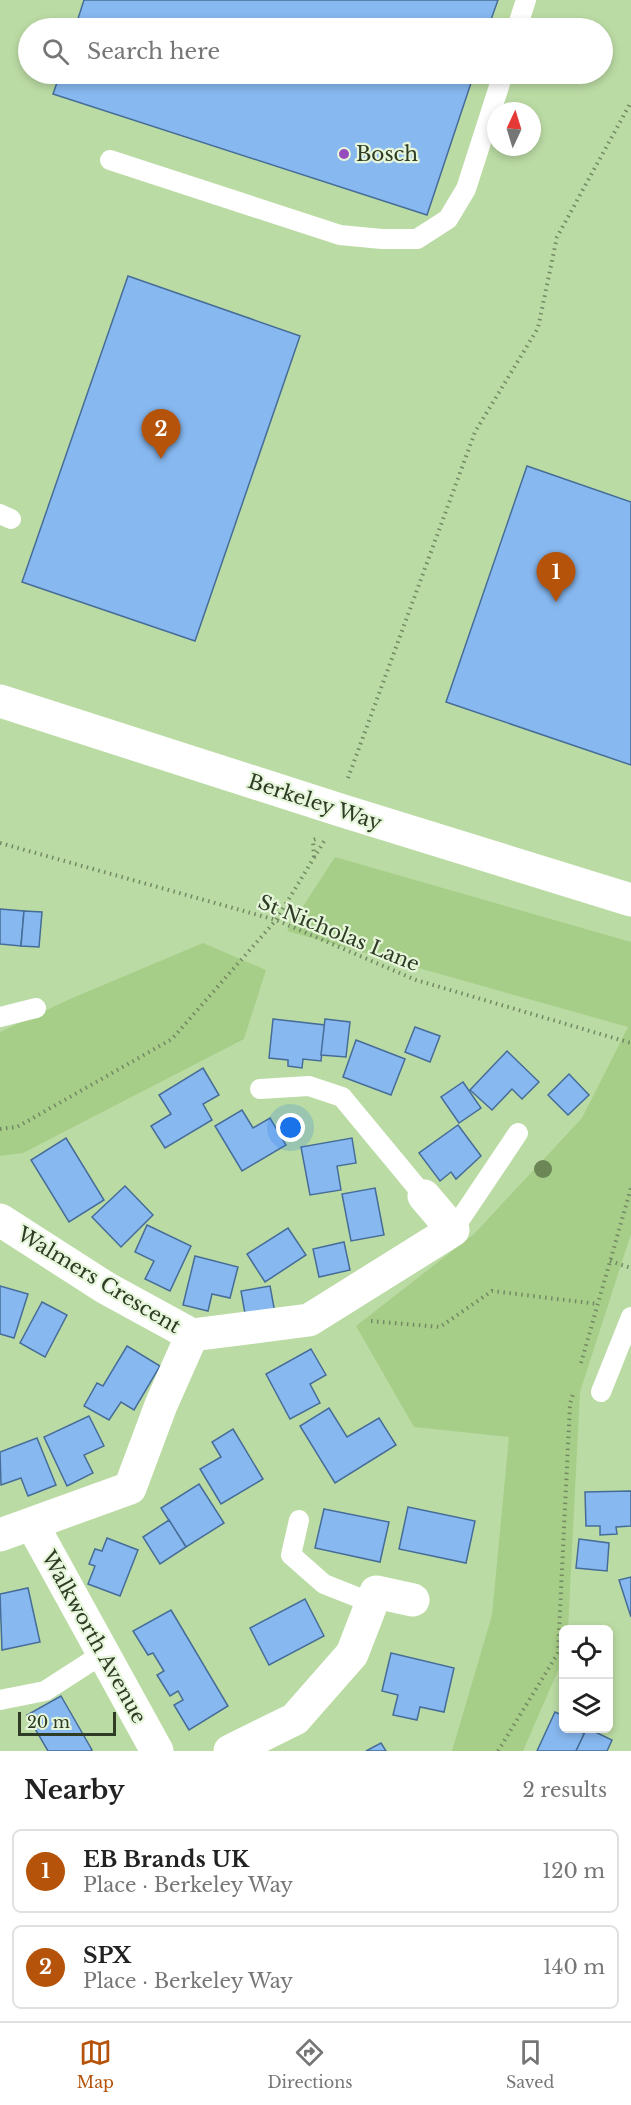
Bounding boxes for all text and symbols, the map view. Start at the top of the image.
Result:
search box [18,18,613,84]
icon: search [39,35,72,68]
text: Search here [87,38,220,65]
north arrow [487,102,541,156]
place label: Bosch [356,142,418,166]
marker: Bosch [337,147,351,161]
pin: 2 [142,410,180,459]
pin: 1 [536,552,576,602]
street label: Berkeley Way [245,769,385,835]
street label: St Nicholas Lane [255,890,423,976]
your location [276,1113,305,1142]
street label: Walmers Crescent [12,1221,185,1338]
street label: Walkworth Avenue [36,1546,151,1727]
map controls [559,1625,613,1733]
button: locate [559,1625,613,1679]
button: layers [559,1679,613,1733]
scale bar [18,1709,116,1736]
text: 20 m [27,1712,70,1732]
text: Nearby [24,1774,125,1806]
text: 2 results [523,1778,607,1802]
text: EB Brands UK [83,1846,249,1873]
text: 1 [41,1859,50,1883]
text: 120 m [542,1859,605,1883]
text: Place · Berkeley Way [83,1873,293,1897]
text: SPX [83,1942,131,1969]
text: 2 [39,1955,52,1979]
text: 140 m [543,1955,605,1979]
text: Place · Berkeley Way [83,1969,293,1993]
tab: Map [77,2036,114,2092]
tab: Directions [267,2036,352,2092]
tab: Saved [506,2036,554,2092]

